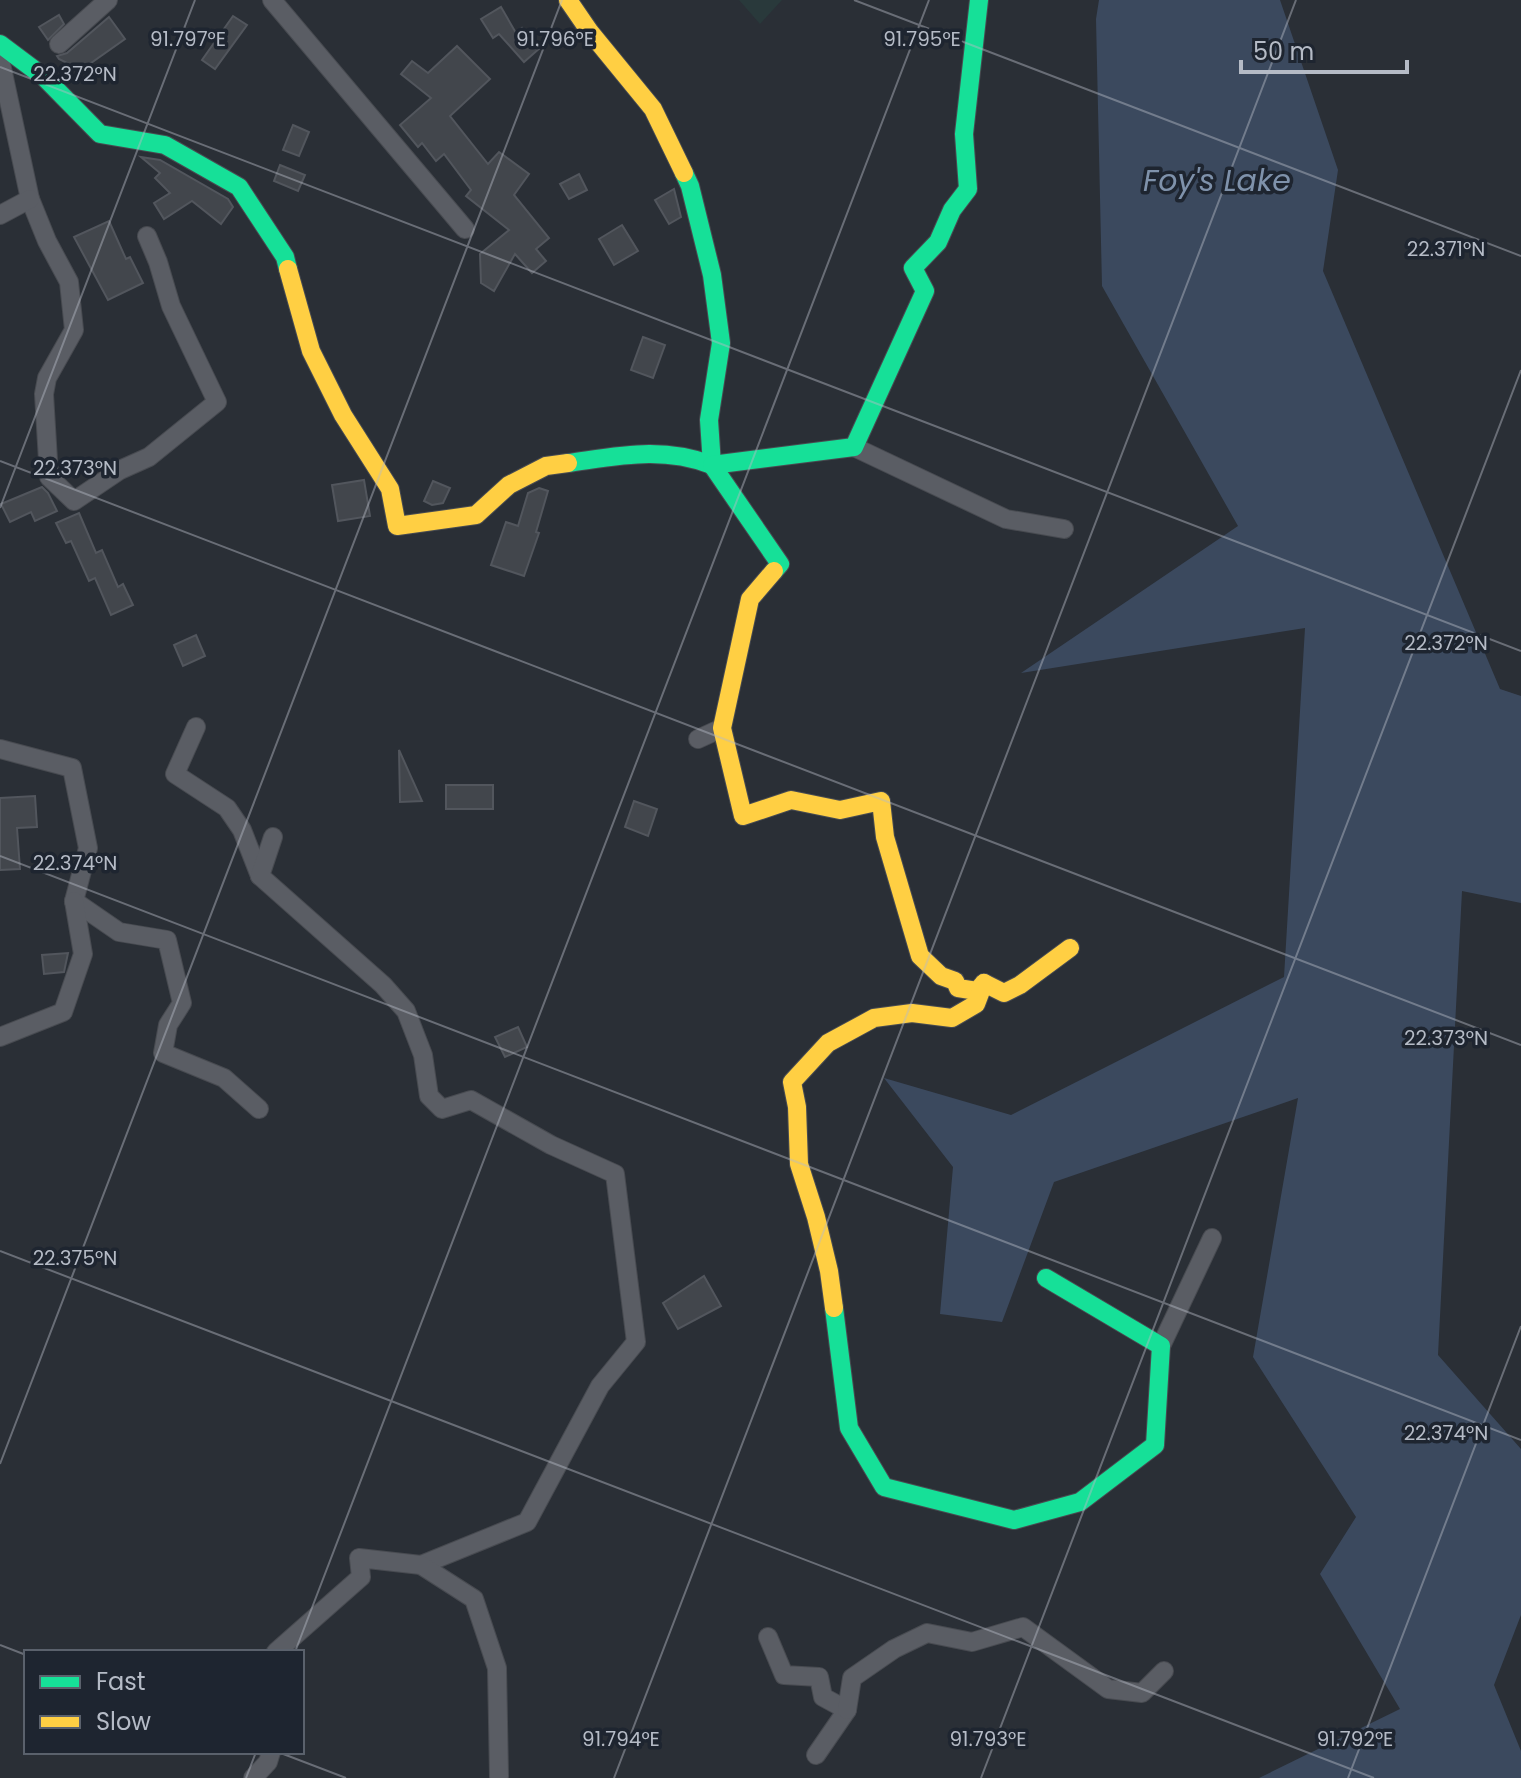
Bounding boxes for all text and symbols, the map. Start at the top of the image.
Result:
scale bar [1241,24,1407,74]
text: 91.797°E [150,25,226,53]
text: 91.796°E [516,25,594,53]
text: 91.795°E [883,25,961,53]
text: 50 m [1253,35,1314,68]
text: 22.372°N [33,60,117,88]
water label: Foy's Lake [1143,159,1291,202]
text: 22.371°N [1407,235,1485,263]
text: 22.373°N [33,454,117,482]
text: 22.372°N [1404,629,1488,657]
text: 22.374°N [33,849,117,877]
text: 22.373°N [1404,1024,1488,1052]
text: 22.375°N [33,1244,117,1272]
text: 22.374°N [1404,1419,1488,1447]
legend [24,1650,304,1754]
text: Fast [96,1665,146,1698]
text: Slow [96,1705,151,1738]
text: 91.794°E [582,1725,660,1753]
text: 91.793°E [950,1725,1026,1753]
text: 91.792°E [1317,1725,1393,1753]

